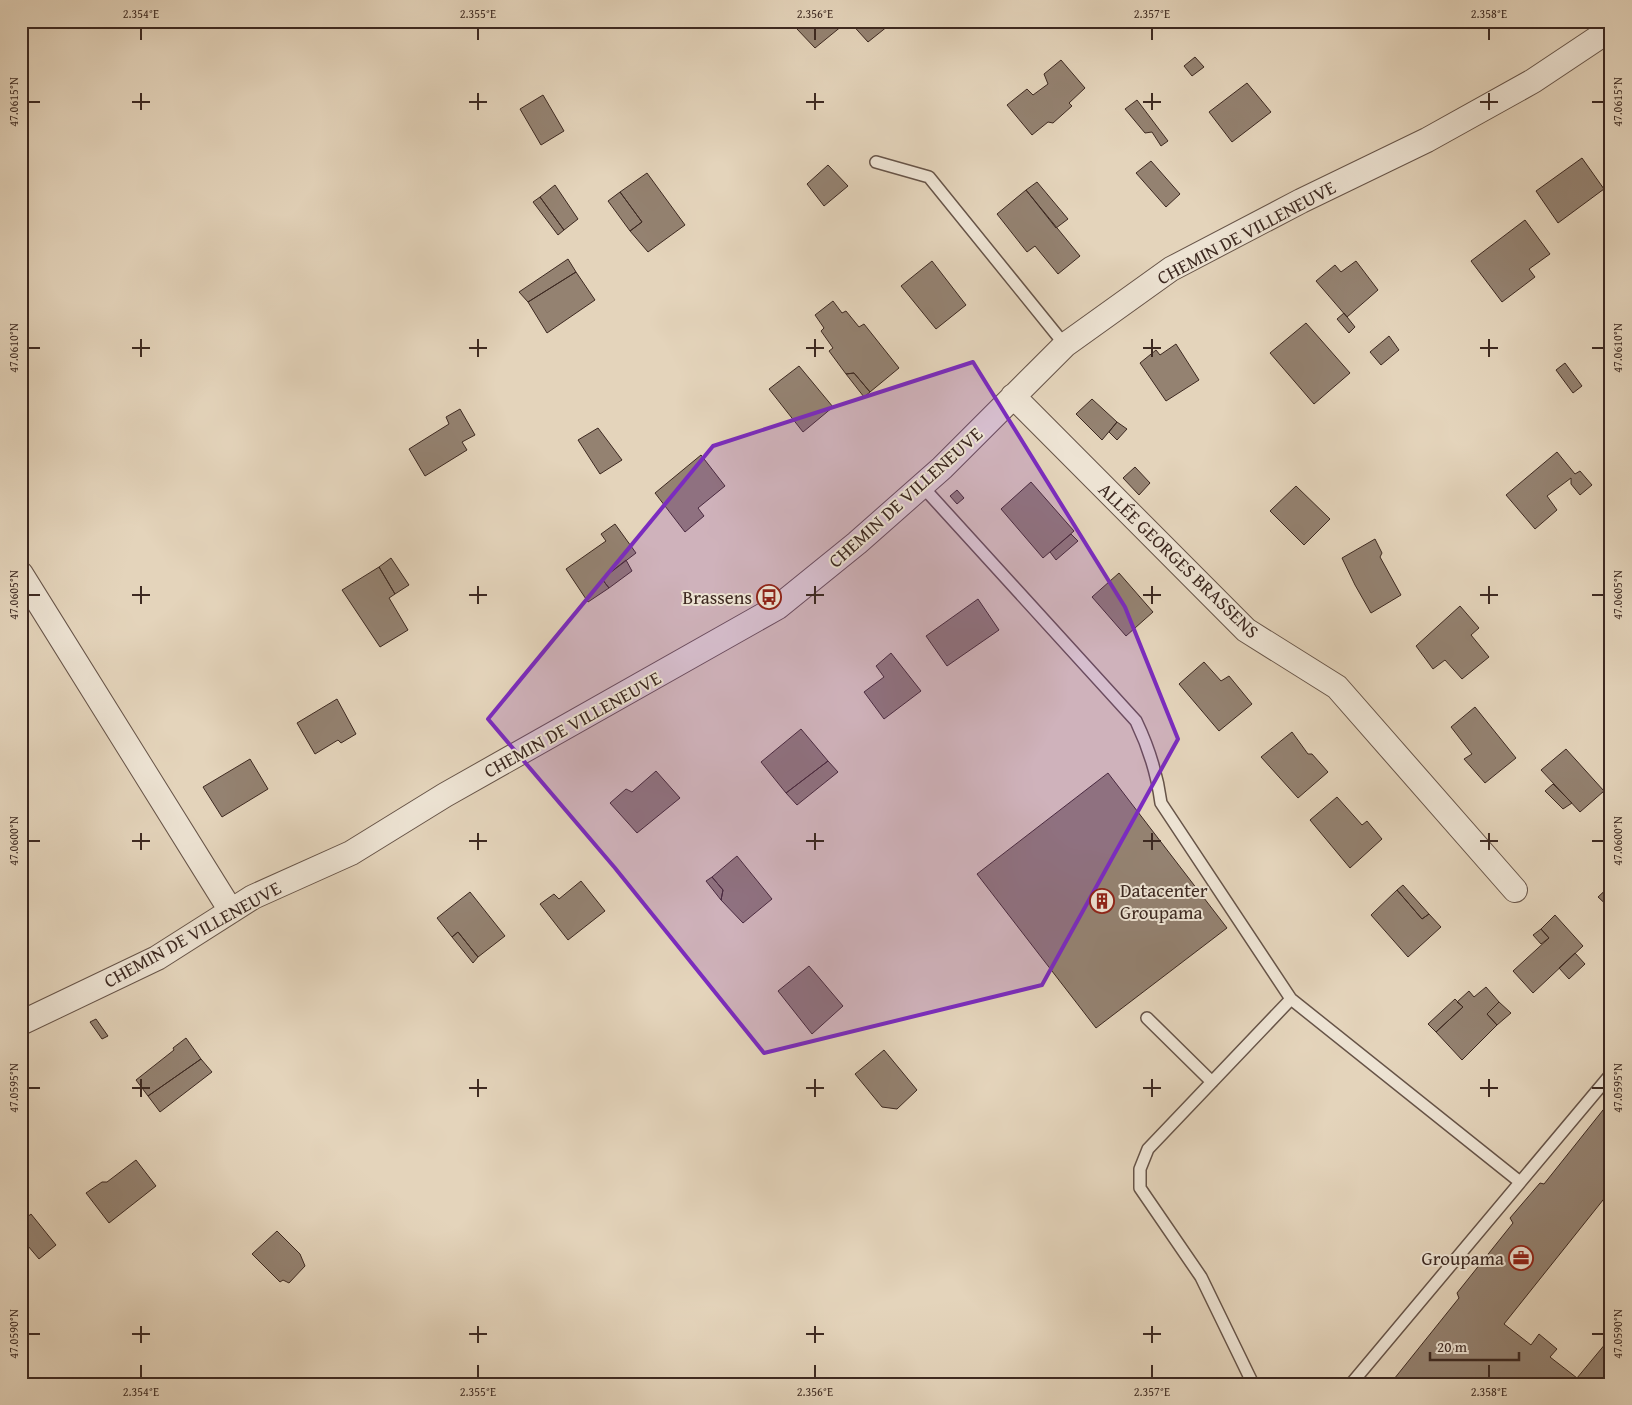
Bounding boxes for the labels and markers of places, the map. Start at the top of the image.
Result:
place label: Brassens [682,583,752,611]
bus stop icon: Brassens [756,584,782,610]
place label: Datacenter Groupama [1120,876,1208,926]
building icon: Datacenter Groupama [1089,888,1115,914]
place label: Groupama [1422,1244,1504,1272]
office icon: Groupama [1508,1245,1534,1271]

